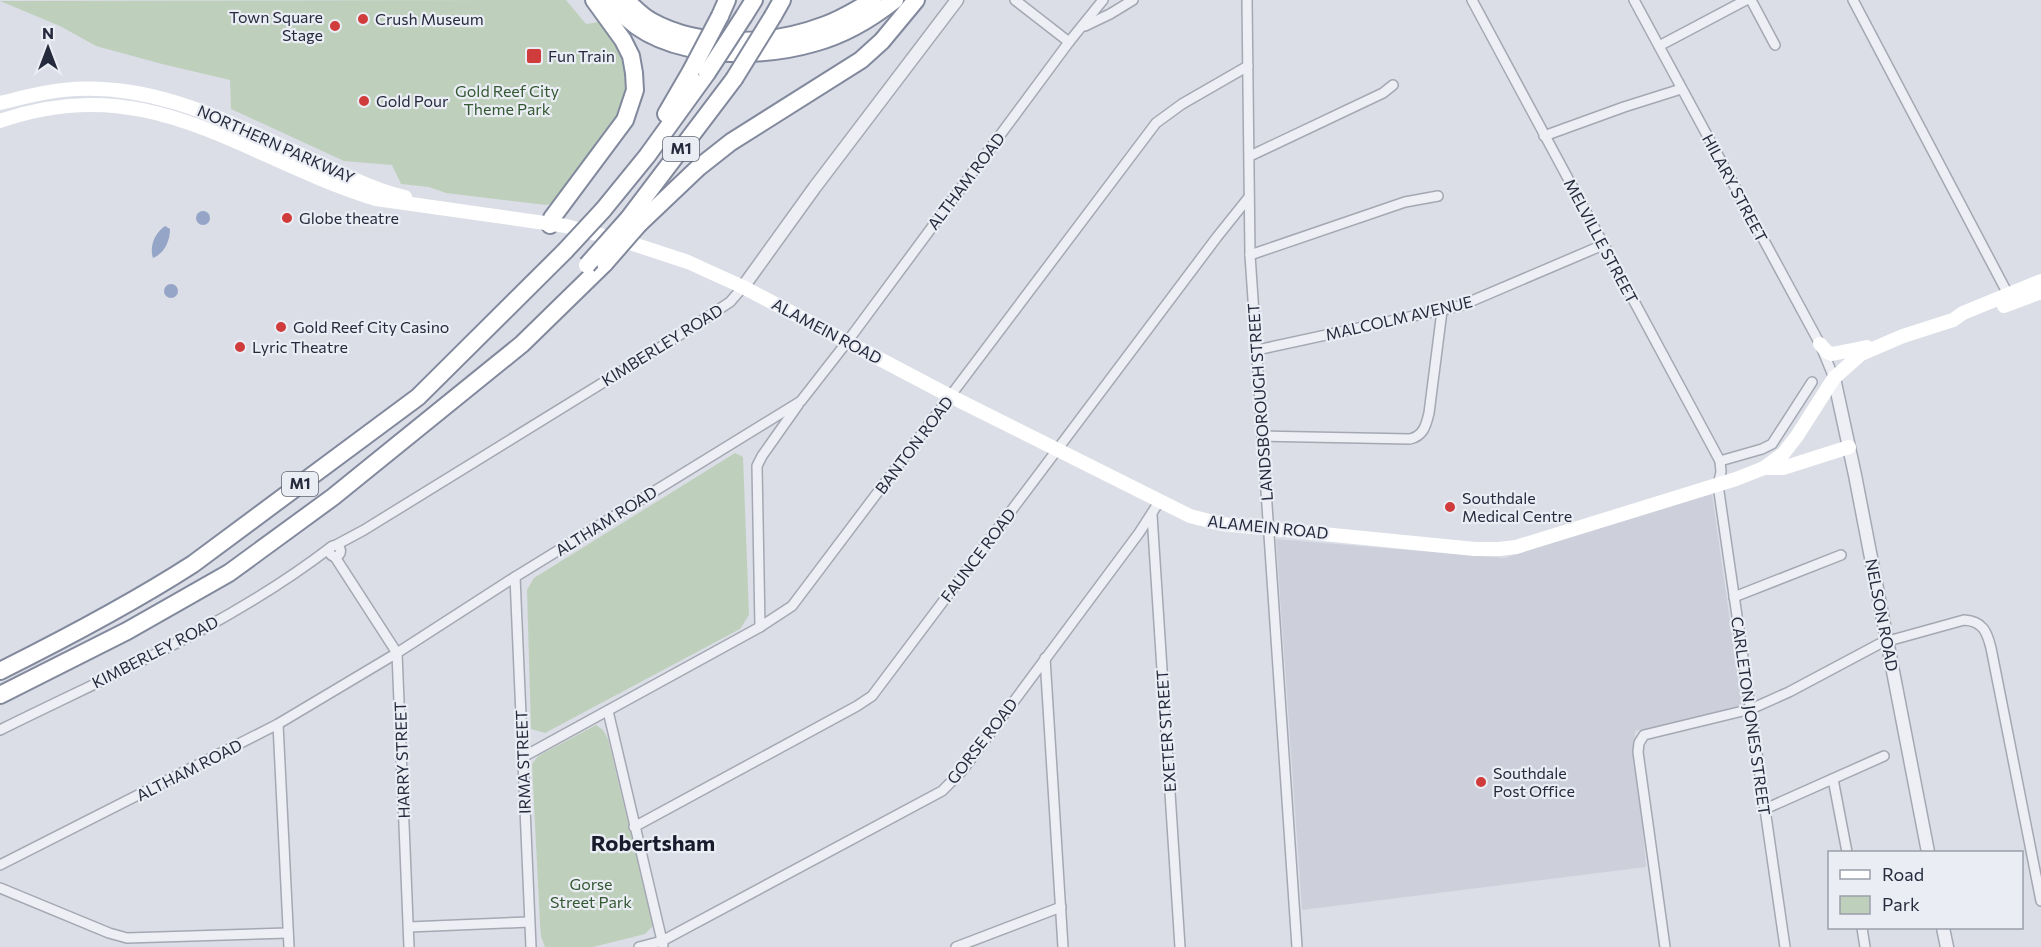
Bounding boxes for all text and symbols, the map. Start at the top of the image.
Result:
place label: Town Square Stage [229,7,323,44]
place label: Crush Museum [375,9,484,28]
marker: Crush Museum [356,12,370,26]
north arrow [18,18,78,78]
marker: Town Square Stage [328,19,342,33]
text: N [42,23,54,42]
place label: Fun Train [548,46,615,65]
marker: Fun Train [525,47,543,65]
park label: Gold Reef City Theme Park [455,81,559,118]
place label: Gold Pour [376,91,449,110]
marker: Gold Pour [357,94,371,108]
street label: NORTHERN PARKWAY [195,100,358,187]
street label: ALTHAM ROAD [923,129,1008,233]
street label: HILARY STREET [1699,130,1772,245]
road number: M1 [663,137,699,161]
street label: MELVILLE STREET [1561,175,1642,306]
place label: Globe theatre [299,208,399,227]
marker: Globe theatre [280,211,294,225]
street label: MALCOLM AVENUE [1323,291,1474,344]
street label: ALAMEIN ROAD [769,294,885,367]
street label: KIMBERLEY ROAD [598,300,726,389]
street label: LANDSBOROUGH STREET [1243,302,1276,502]
place label: Gold Reef City Casino [293,317,449,336]
marker: Gold Reef City Casino [274,320,288,334]
place label: Lyric Theatre [252,337,348,356]
marker: Lyric Theatre [233,340,247,354]
street label: BANTON ROAD [871,392,956,497]
road number: M1 [282,472,318,496]
street label: ALTHAM ROAD [551,482,660,559]
place label: Southdale Medical Centre [1462,488,1572,525]
marker: Southdale Medical Centre [1443,500,1457,514]
street label: FAUNCE ROAD [936,504,1019,605]
street label: ALAMEIN ROAD [1207,511,1329,542]
street label: NELSON ROAD [1862,557,1903,673]
street label: KIMBERLEY ROAD [88,612,221,692]
street label: CARLETON JONES STREET [1728,615,1775,817]
street label: EXETER STREET [1152,669,1179,793]
street label: GORSE ROAD [942,694,1021,787]
street label: HARRY STREET [390,701,413,819]
street label: IRMA STREET [511,710,534,814]
street label: ALTHAM ROAD [133,735,245,804]
place label: Southdale Post Office [1493,763,1575,800]
marker: Southdale Post Office [1474,775,1488,789]
district label: Robertsham [591,829,715,856]
legend [1828,851,2023,929]
text: Road [1882,863,1924,885]
park label: Gorse Street Park [550,874,632,911]
text: Park [1882,893,1920,915]

